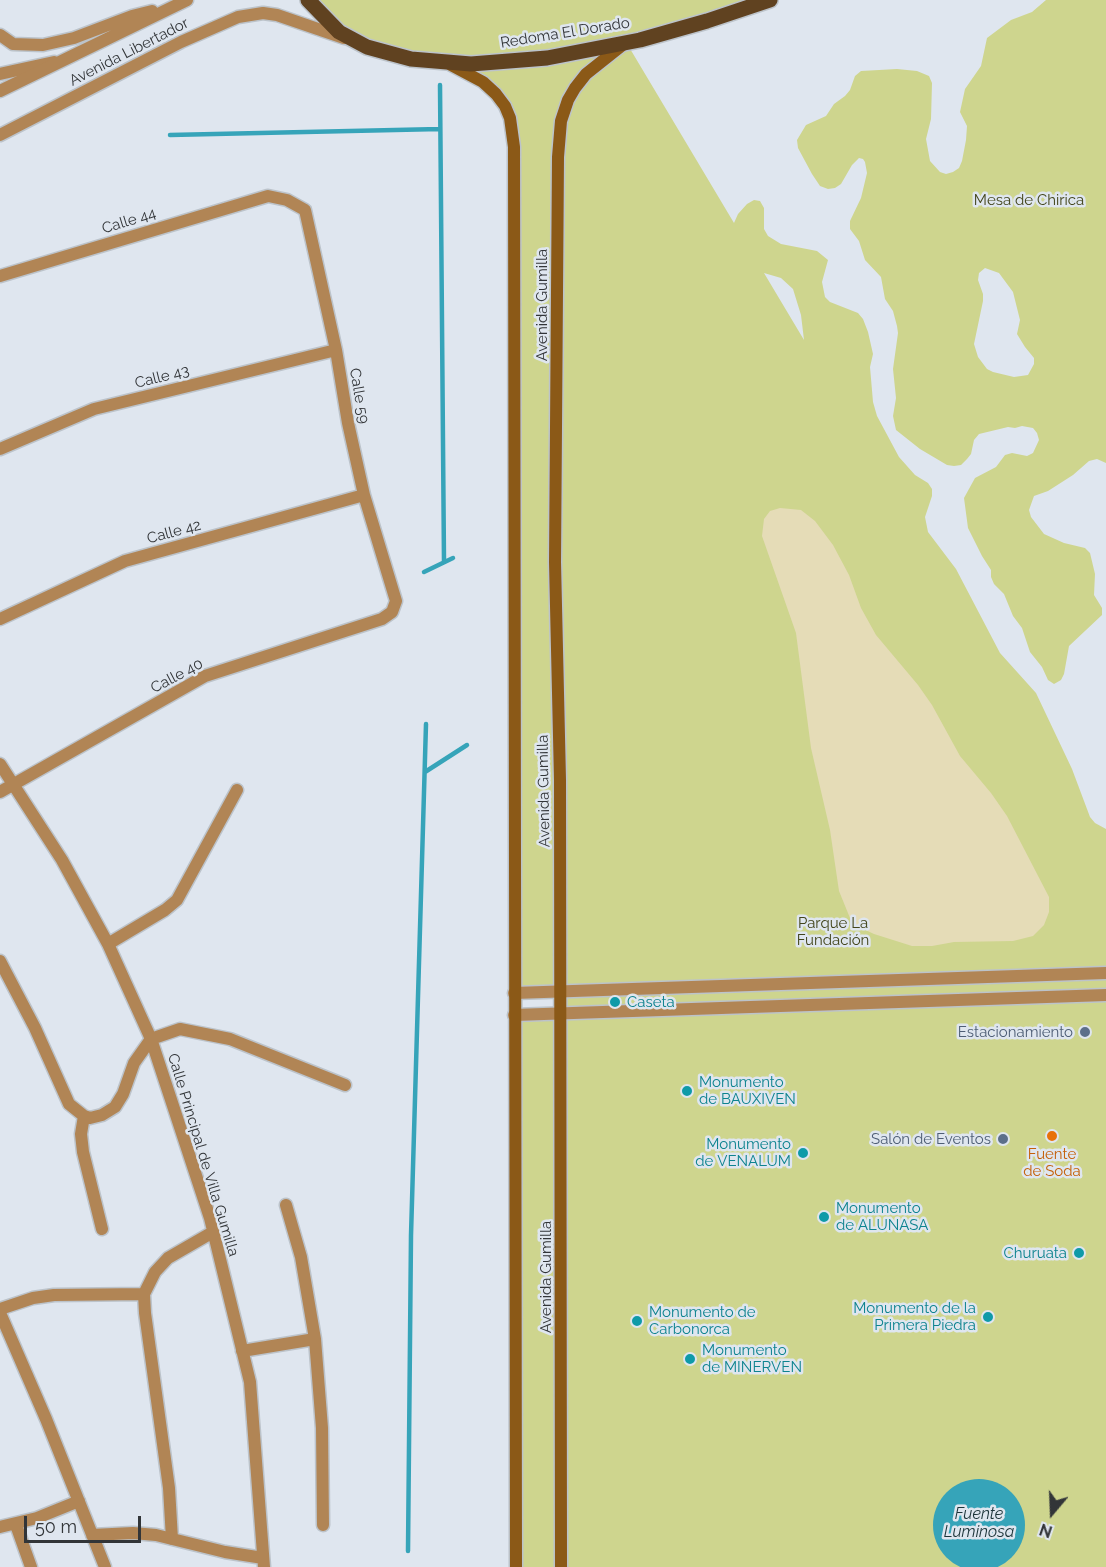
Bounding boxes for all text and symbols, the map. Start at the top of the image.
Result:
street label: Avenida Libertador [66,14,192,90]
street label: Redoma El Dorado [499,14,631,52]
park label: Mesa de Chirica [974,191,1084,209]
street label: Calle 44 [100,204,158,238]
street label: Avenida Gumilla [533,249,551,361]
street label: Calle 43 [133,362,191,392]
street label: Calle 59 [345,367,373,425]
street label: Calle 42 [145,516,203,548]
street label: Calle 40 [148,655,206,697]
street label: Avenida Gumilla [534,735,554,847]
park label: Parque La Fundación [797,914,869,949]
place label: Caseta [627,993,675,1011]
marker: Caseta [608,995,622,1009]
place label: Estacionamiento [958,1023,1073,1041]
marker: Estacionamiento [1078,1025,1092,1039]
street label: Calle Principal de Villa Gumilla [164,1051,242,1259]
place label: Monumento de BAUXIVEN [699,1073,796,1108]
marker: Monumento de BAUXIVEN [680,1084,694,1098]
marker: Fuente de Soda [1045,1129,1059,1143]
place label: Salón de Eventos [871,1130,991,1148]
marker: Salón de Eventos [996,1132,1010,1146]
place label: Monumento de VENALUM [695,1135,791,1170]
place label: Fuente de Soda [1023,1145,1081,1180]
marker: Monumento de VENALUM [796,1146,810,1160]
place label: Monumento de ALUNASA [836,1199,928,1234]
marker: Monumento de ALUNASA [817,1210,831,1224]
street label: Avenida Gumilla [537,1221,555,1333]
place label: Churuata [1004,1244,1067,1262]
marker: Churuata [1072,1246,1086,1260]
place label: Monumento de la Primera Piedra [853,1299,976,1334]
place label: Monumento de Carbonorca [649,1303,756,1338]
marker: Monumento de la Primera Piedra [981,1310,995,1324]
marker: Monumento de Carbonorca [630,1314,644,1328]
place label: Monumento de MINERVEN [702,1341,802,1376]
marker: Monumento de MINERVEN [683,1352,697,1366]
north arrow [1022,1483,1082,1543]
scale bar [27,1504,144,1542]
water label: Fuente Luminosa [944,1504,1014,1542]
text: 50 m [35,1516,77,1537]
text: N [1037,1520,1055,1541]

